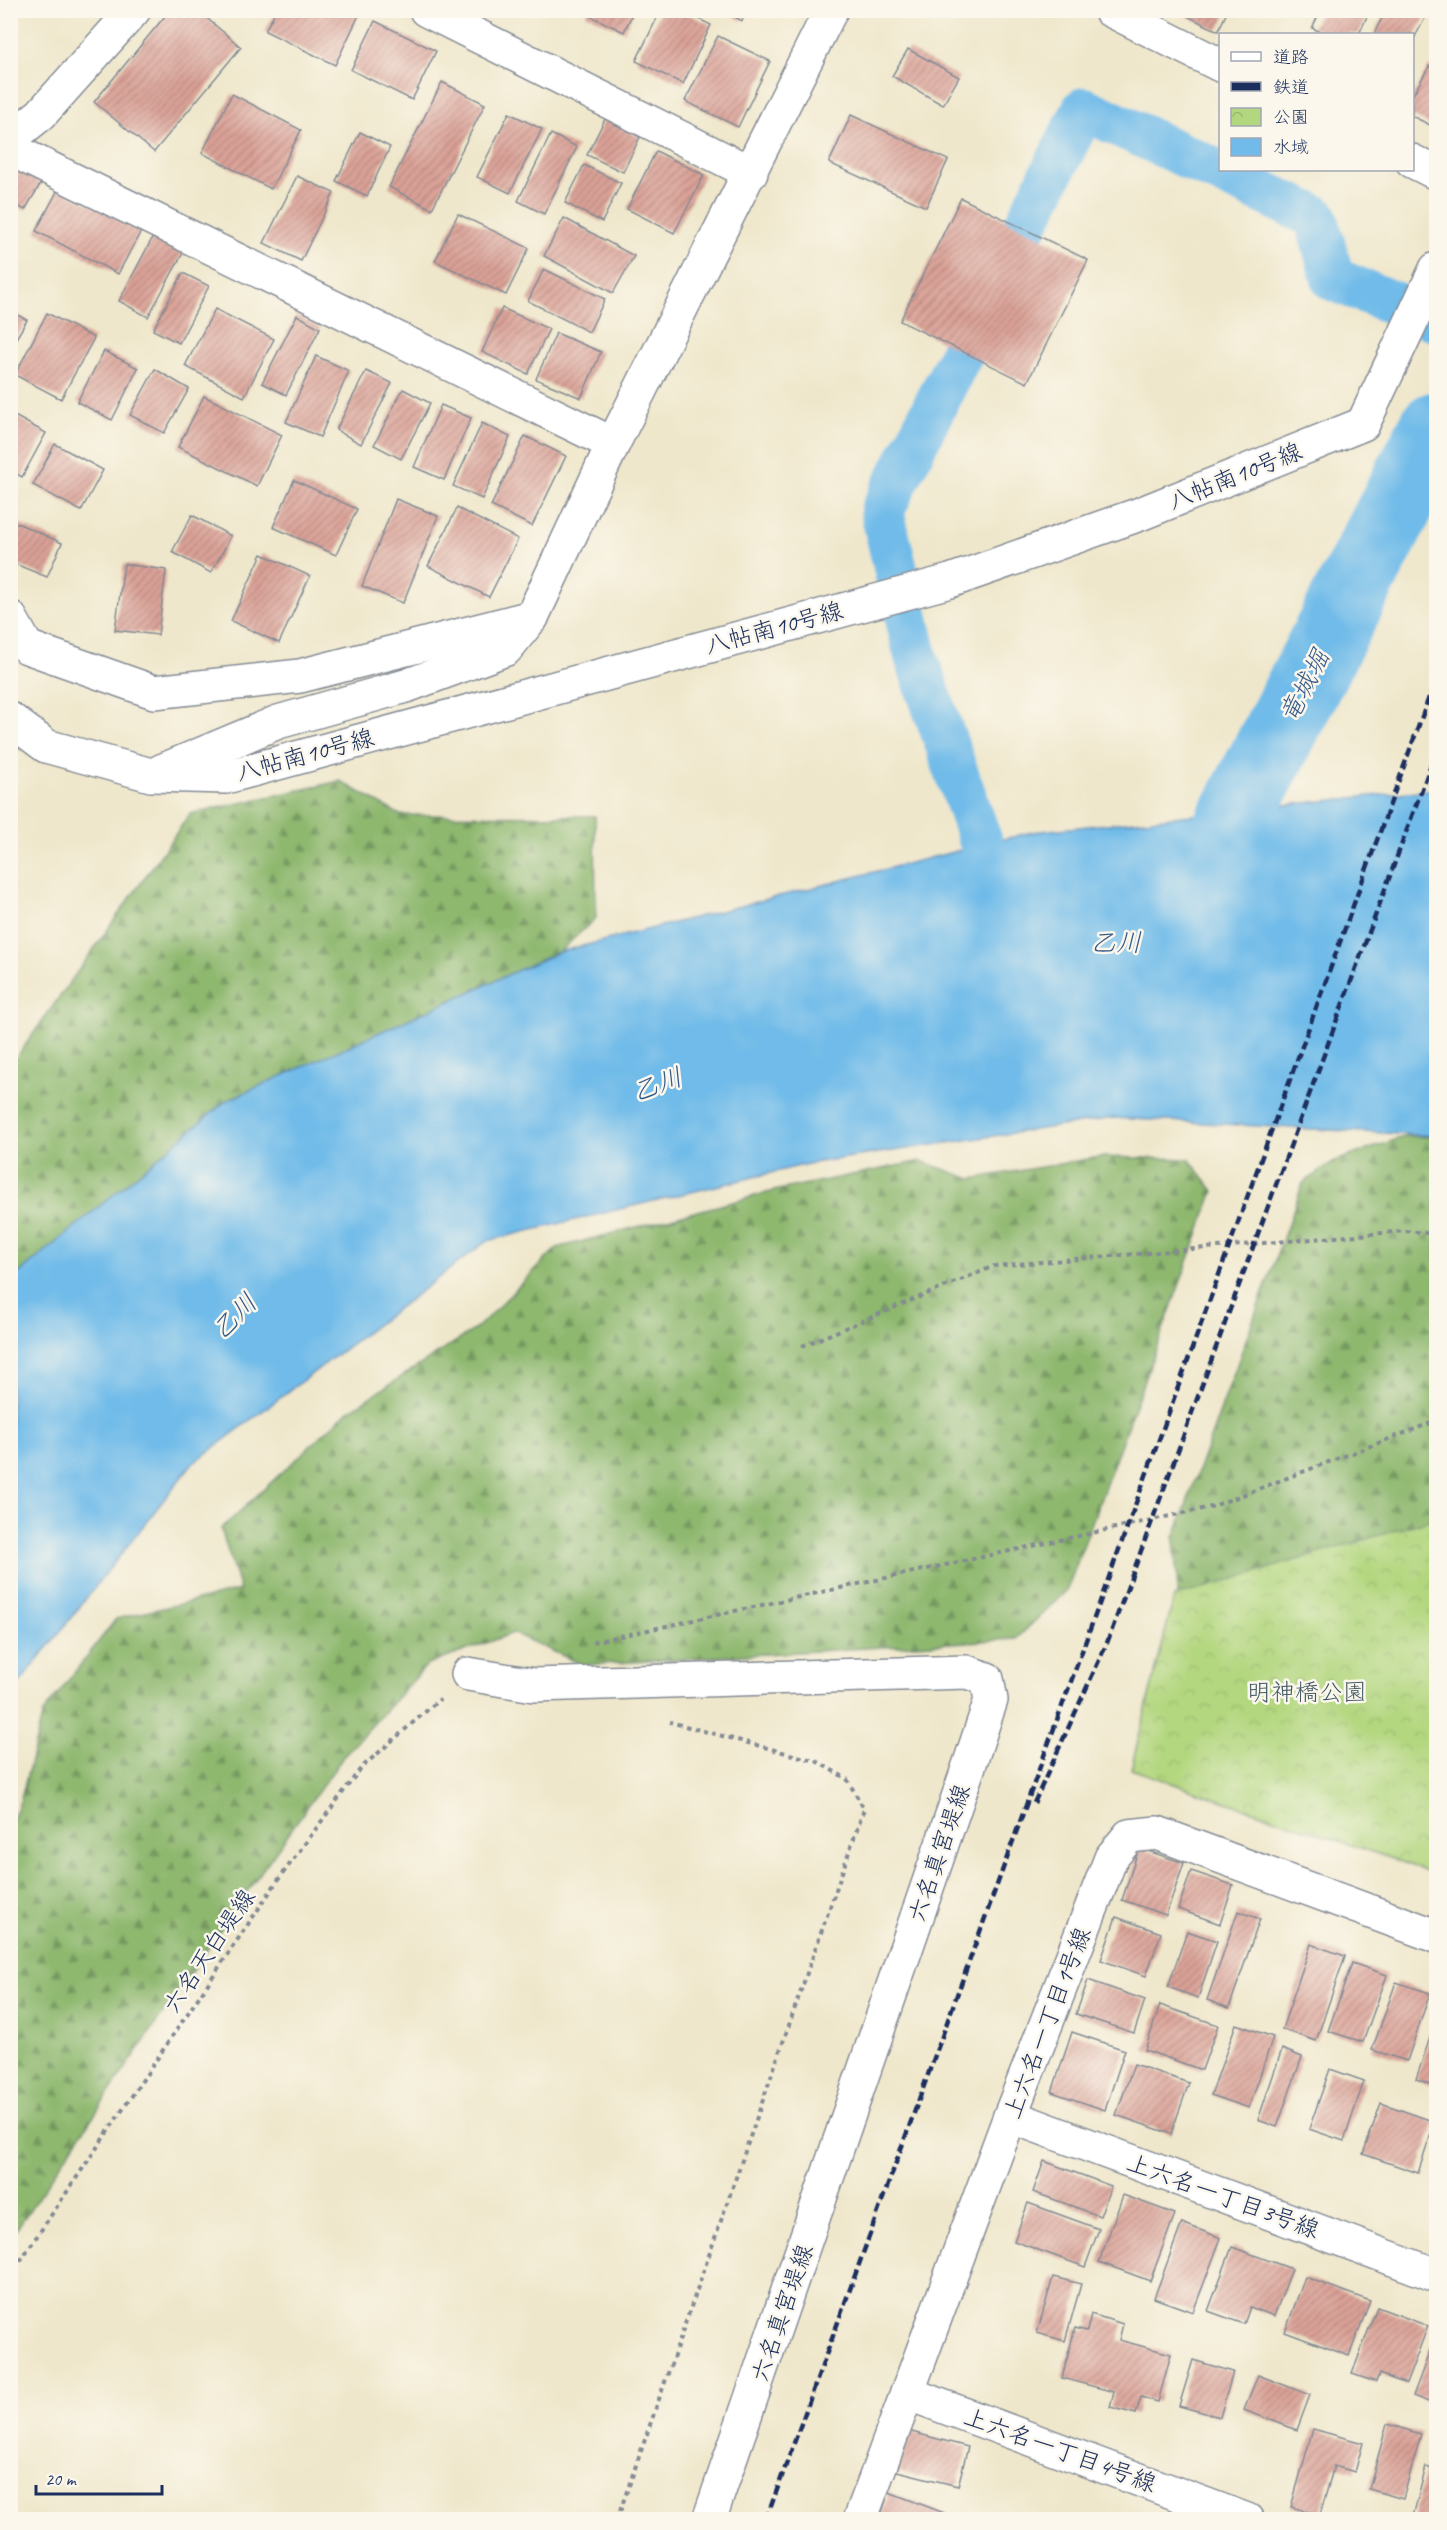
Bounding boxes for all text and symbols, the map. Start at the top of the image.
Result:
legend [1219,33,1414,171]
text: 道路 [1273,46,1309,68]
text: 鉄道 [1273,76,1309,98]
text: 公園 [1273,106,1309,128]
text: 水域 [1273,136,1309,158]
street label: 八帖南10号線 [1164,436,1306,516]
street label: 八帖南10号線 [702,595,846,661]
water label: 竜城堀 [1272,642,1338,728]
street label: 八帖南10号線 [233,722,377,788]
water label: 乙川 [1090,926,1142,959]
water label: 乙川 [627,1060,687,1109]
water label: 乙川 [204,1286,264,1346]
park label: 明神橋公園 [1247,1677,1367,1707]
street label: 六名真宮堤線 [901,1780,977,1926]
street label: 六名天白堤線 [156,1883,262,2019]
street label: 上六名一丁目1号線 [997,1923,1097,2123]
street label: 上六名一丁目3号線 [1123,2147,1323,2245]
street label: 六名真宮堤線 [744,2240,820,2386]
street label: 上六名一丁目4号線 [960,2401,1160,2499]
scale bar [36,2458,162,2496]
text: 20 m [45,2468,78,2490]

